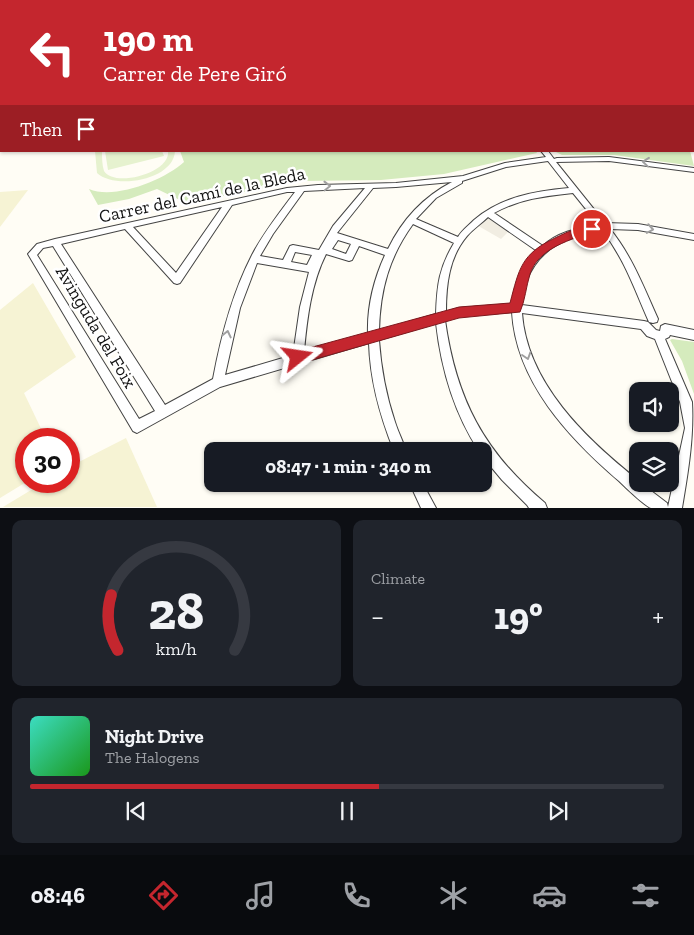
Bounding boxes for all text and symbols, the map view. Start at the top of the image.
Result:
text: 190 m [103,18,193,60]
icon: left [20,20,85,85]
text: Carrer de Pere Giró [103,60,287,87]
icon: arrive [72,115,100,143]
text: Then [20,118,62,141]
one-way arrow [642,157,650,168]
street label: Carrer del Camí de la Bleda [97,162,307,228]
one-way arrow [324,181,332,192]
pin [571,208,613,250]
icon: arrive [578,215,606,243]
one-way arrow [645,223,654,233]
street label: Avinguda del Foix [51,262,141,392]
one-way arrow [221,330,232,339]
position arrow [271,330,323,382]
one-way arrow [522,351,532,359]
map controls [629,382,679,492]
button: sound [629,382,679,432]
speed limit sign: 30 [15,428,80,493]
button: layers [629,442,679,492]
text: 08:47 · 1 min · 340 m [265,455,431,478]
text: Climate [371,569,425,588]
text: 28 [149,580,204,642]
text: 19° [494,593,543,639]
text: − [371,600,384,633]
text: + [652,600,664,633]
text: km/h [156,638,197,660]
text: Night Drive [105,725,204,748]
text: The Halogens [105,748,200,767]
icon: previous [122,797,150,825]
icon: pause [333,797,361,825]
icon: next [544,797,572,825]
icon: directions [146,878,181,913]
icon: music [243,878,278,913]
icon: phone [339,878,374,913]
icon: climate [436,878,471,913]
icon: car [532,878,567,913]
icon: filters [628,878,663,913]
text: 08:46 [31,882,85,909]

